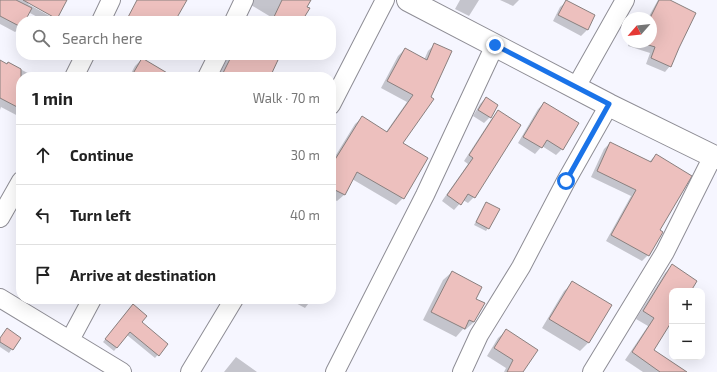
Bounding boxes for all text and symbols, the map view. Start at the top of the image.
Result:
north arrow [621,12,657,48]
search box [16,16,336,60]
icon: search [30,27,52,49]
text: Search here [62,29,143,47]
route end [486,36,504,54]
text: 1 min [32,88,73,108]
text: Walk · 70 m [253,90,320,106]
icon: ahead [32,144,54,166]
text: Continue [70,146,133,164]
text: 30 m [291,147,320,163]
route start [557,172,575,190]
icon: left [32,204,54,226]
text: Turn left [70,206,131,224]
text: 40 m [290,207,320,223]
icon: arrive [32,264,54,286]
text: Arrive at destination [70,266,216,284]
map controls [669,288,705,360]
button: + [669,288,705,324]
button: − [669,324,705,360]

